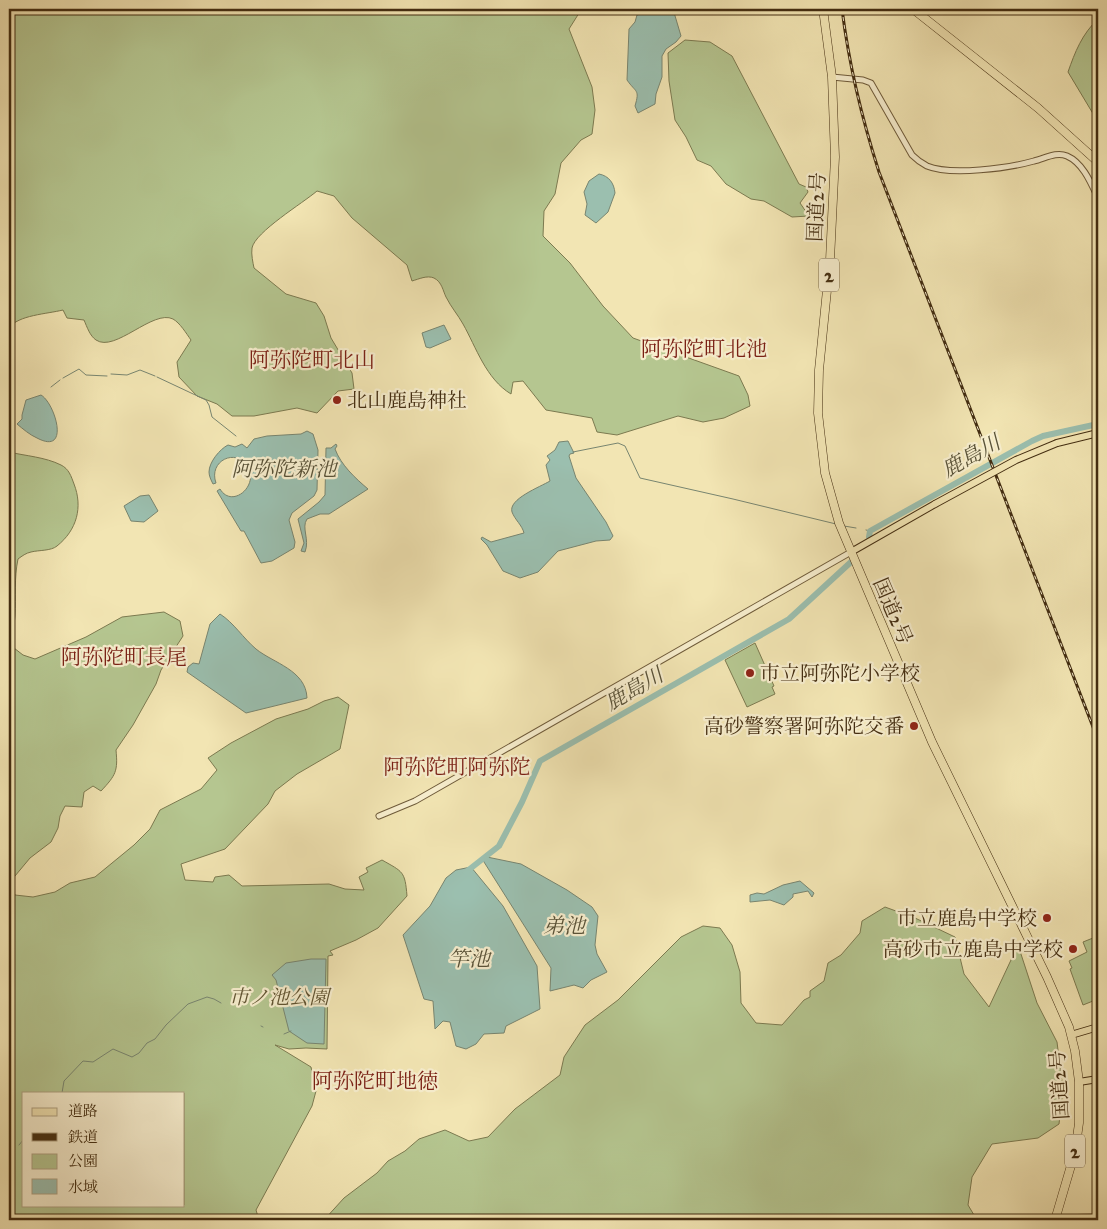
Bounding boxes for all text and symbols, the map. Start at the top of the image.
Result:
street label: 国道2号 [802,171,830,243]
road number: 2 [819,258,839,292]
district label: 阿弥陀町北池 [641,336,767,362]
district label: 阿弥陀町北山 [249,347,375,373]
place label: 北山鹿島神社 [347,388,467,412]
marker: 北山鹿島神社 [331,394,343,406]
water label: 鹿島川 [937,428,1007,483]
water label: 阿弥陀新池 [232,456,338,482]
street label: 国道2号 [868,574,918,648]
district label: 阿弥陀町長尾 [61,644,187,670]
water label: 鹿島川 [600,661,670,716]
place label: 市立阿弥陀小学校 [760,661,920,685]
marker: 市立阿弥陀小学校 [744,667,756,679]
place label: 高砂警察署阿弥陀交番 [704,714,904,738]
marker: 高砂警察署阿弥陀交番 [908,720,920,732]
district label: 阿弥陀町阿弥陀 [384,754,531,780]
place label: 市立鹿島中学校 [897,906,1037,930]
marker: 市立鹿島中学校 [1041,912,1053,924]
water label: 弟池 [543,913,587,939]
place label: 高砂市立鹿島中学校 [883,937,1063,961]
marker: 高砂市立鹿島中学校 [1067,943,1079,955]
water label: 竿池 [448,946,492,972]
park label: 市ノ池公園 [229,985,332,1009]
street label: 国道2号 [1045,1049,1073,1121]
district label: 阿弥陀町地徳 [312,1068,438,1094]
legend [22,1092,185,1206]
text: 道路 [68,1102,98,1120]
text: 鉄道 [68,1128,98,1146]
road number: 2 [1065,1134,1085,1168]
text: 公園 [68,1152,98,1170]
text: 水域 [68,1178,98,1196]

